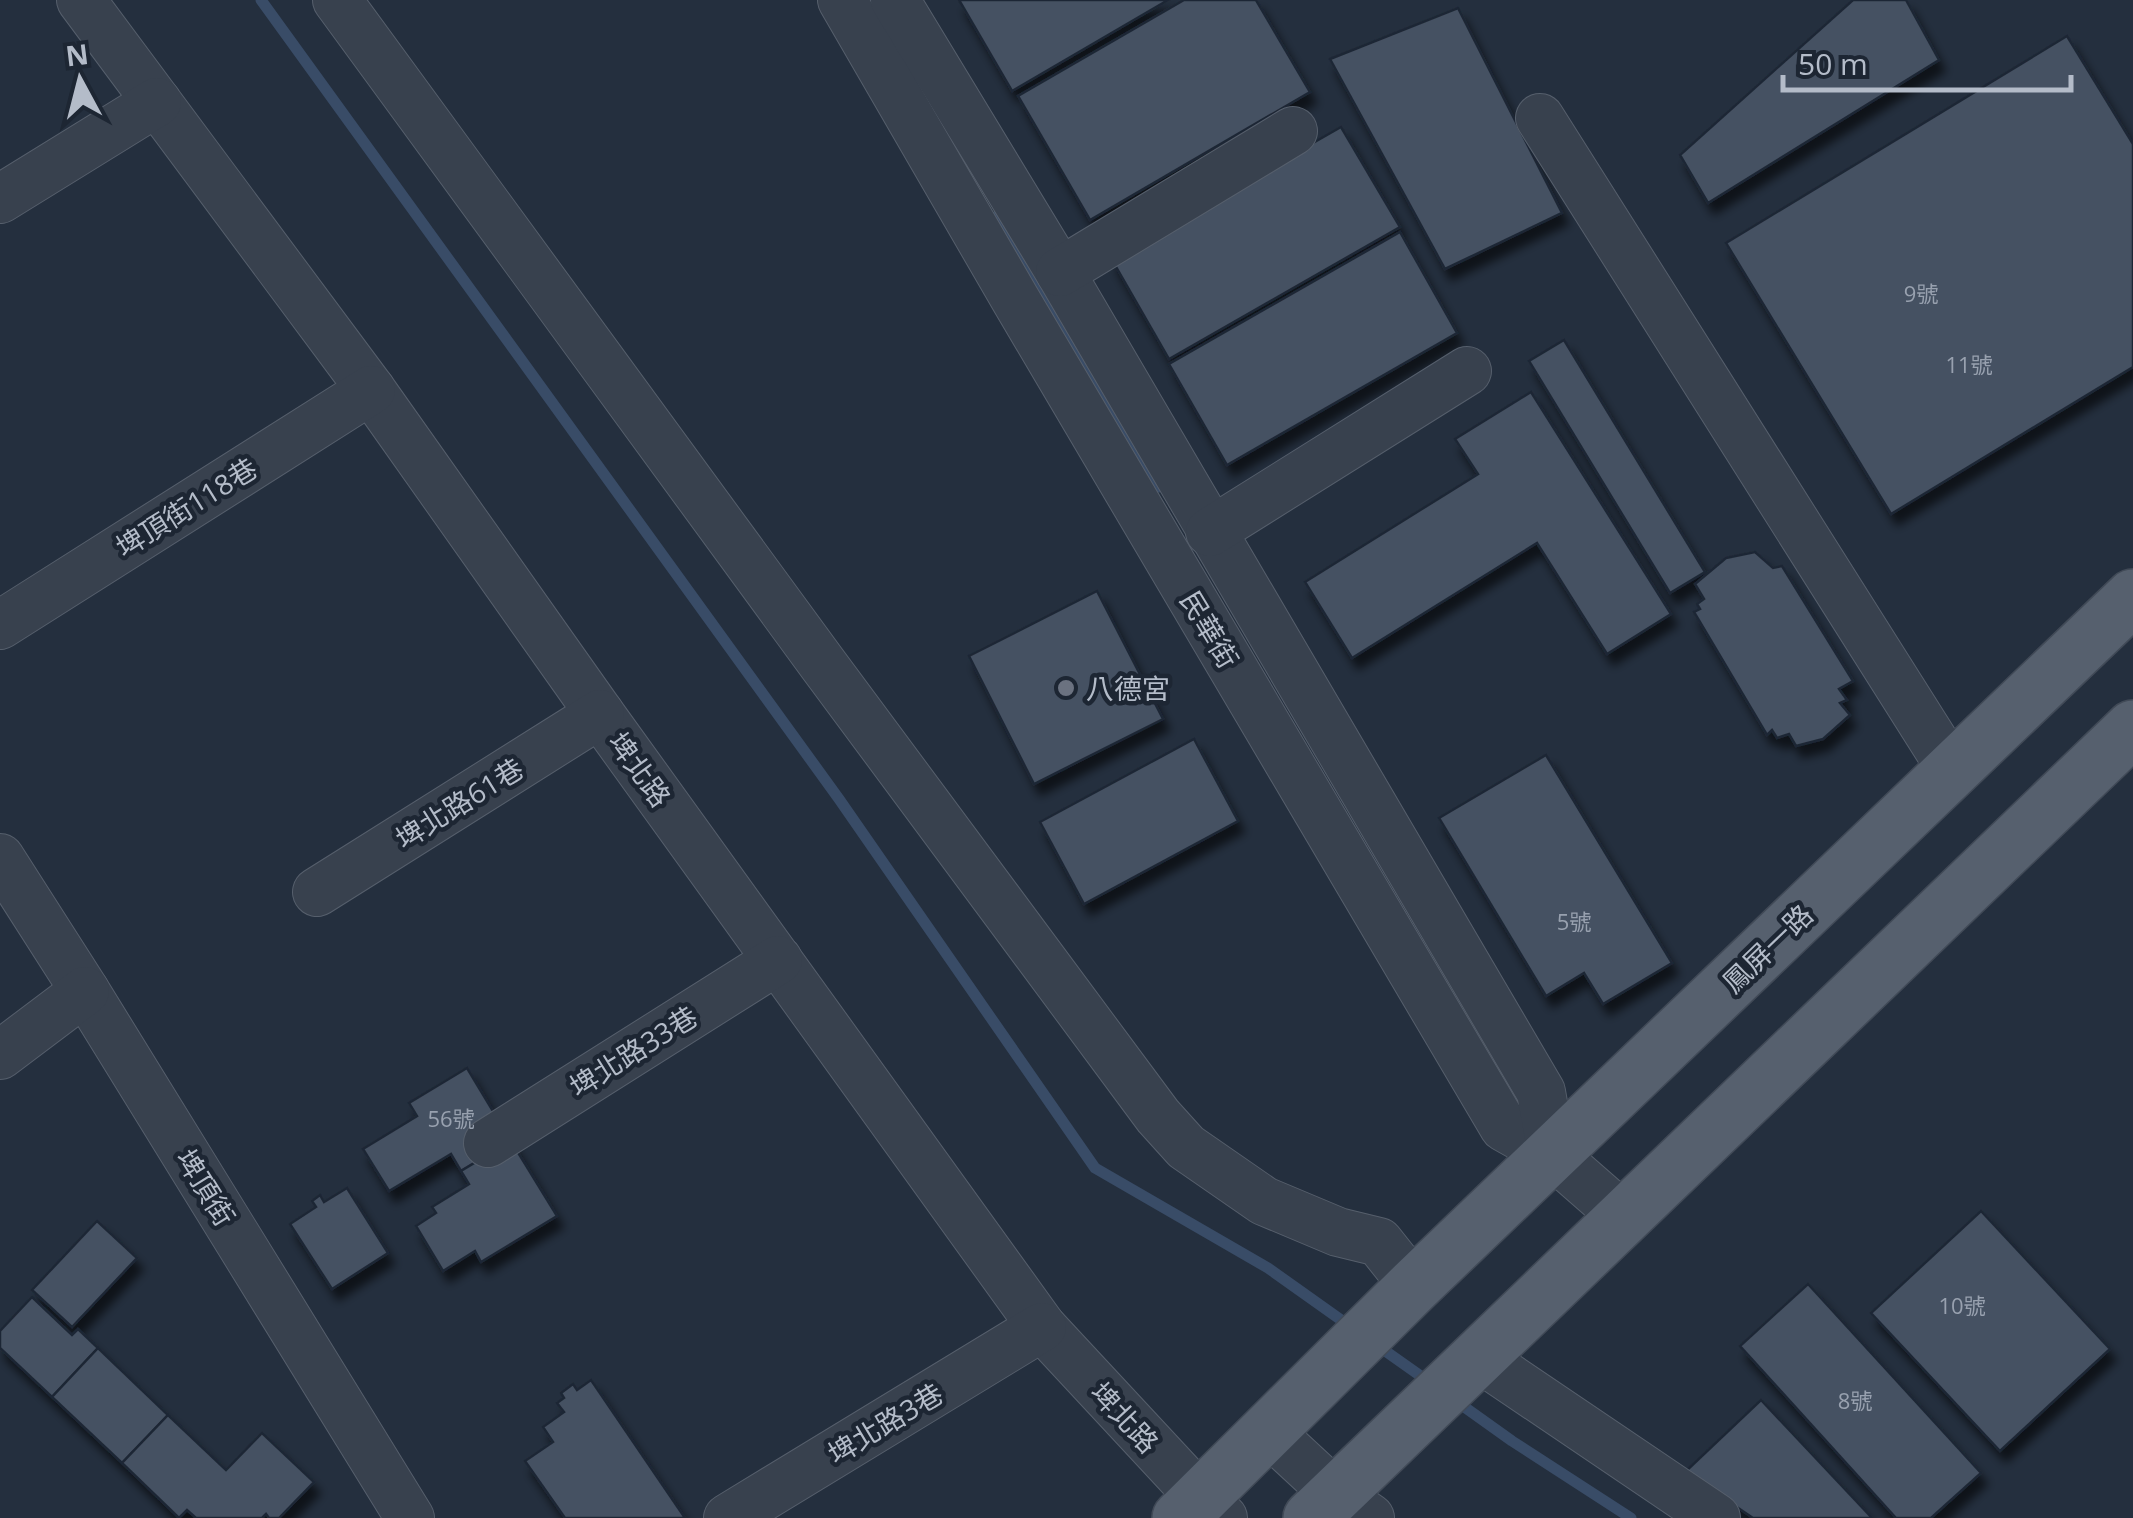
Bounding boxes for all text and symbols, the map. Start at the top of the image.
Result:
north arrow [30,30,130,130]
scale bar [1783,30,2070,92]
text: N [63,34,90,74]
text: 50 m [1798,43,1868,84]
house number: 9號 [1904,278,1938,308]
house number: 11號 [1945,349,1993,379]
street label: 埤頂街118巷 [108,448,264,566]
street label: 民華街 [1172,583,1248,675]
place label: 八德宮 [1086,669,1170,707]
marker: 八德宮 [1055,677,1077,699]
street label: 埤北路 [600,724,680,814]
street label: 埤北路61巷 [388,749,530,857]
street label: 鳳屏一路 [1714,895,1820,1001]
house number: 5號 [1557,906,1591,936]
street label: 埤北路33巷 [562,997,704,1105]
house number: 56號 [427,1103,475,1133]
street label: 埤頂街 [168,1141,244,1233]
house number: 10號 [1938,1290,1986,1320]
street label: 埤北路 [1082,1373,1168,1461]
street label: 埤北路3巷 [820,1374,950,1472]
house number: 8號 [1838,1385,1872,1415]

